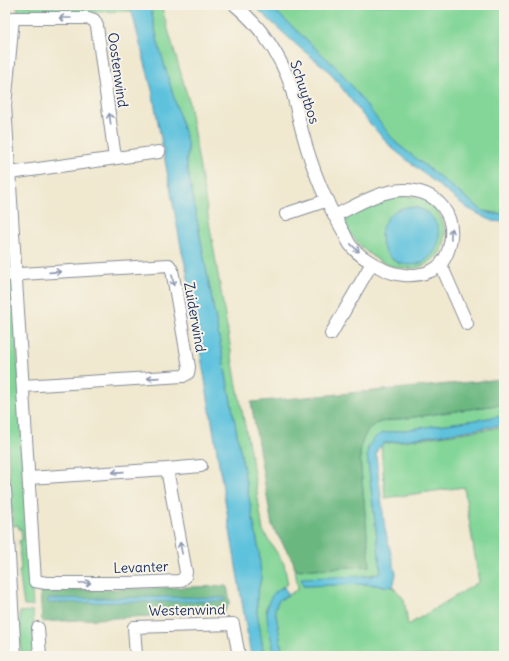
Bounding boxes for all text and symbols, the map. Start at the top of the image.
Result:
one-way arrow [59,14,72,22]
street label: Oostenwind [104,31,132,109]
street label: Schuytbos [286,58,324,126]
one-way arrow [106,113,114,126]
one-way arrow [447,228,455,241]
one-way arrow [349,243,359,253]
one-way arrow [48,268,61,275]
one-way arrow [170,273,178,286]
street label: Zuiderwind [180,281,210,353]
one-way arrow [147,374,160,381]
one-way arrow [112,468,125,475]
one-way arrow [177,542,185,555]
street label: Levanter [113,557,169,577]
one-way arrow [78,579,91,587]
street label: Westenwind [148,600,226,620]

